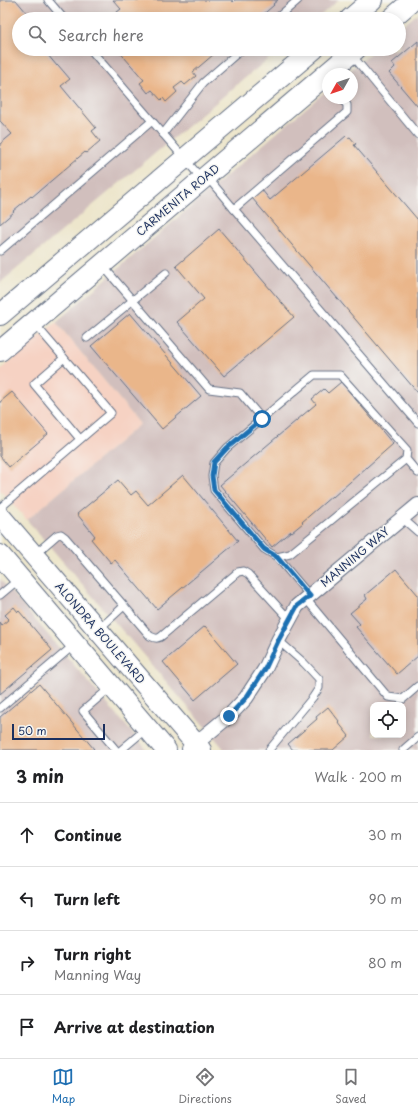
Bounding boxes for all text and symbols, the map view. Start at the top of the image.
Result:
search box [12,12,406,56]
icon: search [26,23,48,45]
text: Search here [58,23,144,46]
north arrow [322,68,358,104]
street label: CARMENITA ROAD [132,160,223,240]
route start [253,410,271,428]
street label: MANNING WAY [316,523,393,591]
street label: ALONDRA BOULEVARD [51,578,149,687]
map controls [370,702,406,738]
button: locate [370,702,406,738]
route end [220,707,238,725]
scale bar [12,722,105,741]
text: 50 m [18,722,47,739]
text: 3 min [16,763,64,789]
text: Walk · 200 m [314,767,402,786]
text: Continue [54,823,122,846]
icon: ahead [16,824,38,846]
text: 30 m [368,825,402,844]
text: Turn left [54,887,120,910]
icon: left [16,888,38,910]
text: 90 m [369,889,402,908]
text: Turn right [54,942,131,965]
icon: right [16,952,38,974]
text: 80 m [368,953,402,972]
text: Manning Way [54,965,141,984]
text: Arrive at destination [54,1015,215,1038]
icon: arrive [16,1016,38,1038]
tab: Map [52,1066,75,1107]
tab: Directions [178,1066,232,1107]
tab: Saved [335,1066,366,1107]

